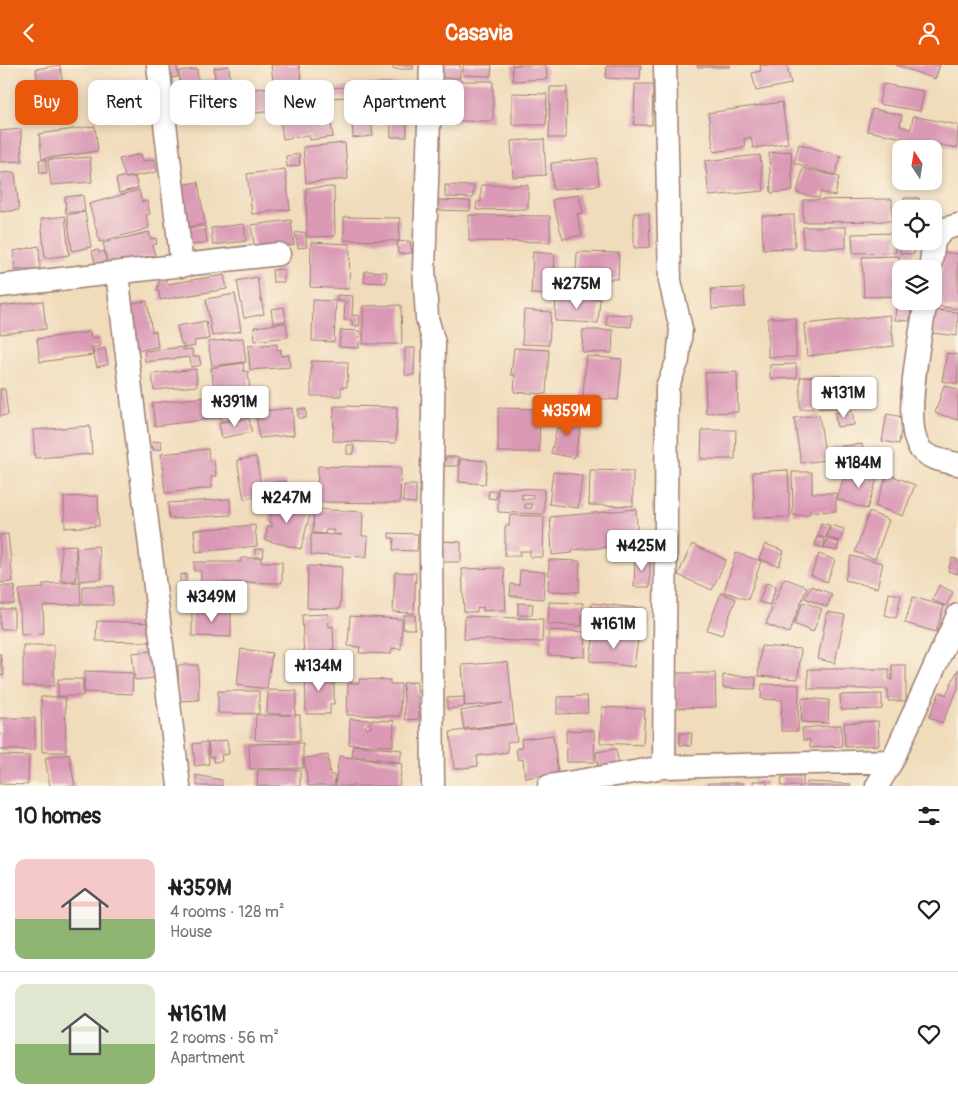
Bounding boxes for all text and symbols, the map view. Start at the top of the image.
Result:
icon: back [15,19,43,47]
text: Casavia [445,19,513,47]
icon: person [915,19,943,47]
chip: Buy [15,80,78,125]
chip: Rent [88,80,160,125]
chip: Filters [170,80,255,125]
chip: New [265,80,334,125]
chip: Apartment [344,80,464,125]
north arrow [892,140,942,190]
map controls [892,140,942,310]
button: locate [892,200,942,250]
button: layers [892,260,942,310]
pin: ₦275M [542,267,612,310]
text: ₦275M [553,274,601,294]
pin: ₦131M [809,377,879,419]
text: ₦131M [823,383,865,403]
pin: ₦391M [200,385,270,428]
text: ₦391M [213,392,257,412]
pin: ₦359M [532,395,602,437]
text: ₦359M [544,401,590,421]
pin: ₦184M [824,447,894,489]
text: ₦184M [837,453,881,473]
pin: ₦247M [252,481,322,524]
text: ₦247M [263,488,311,508]
pin: ₦425M [607,529,677,572]
text: ₦425M [618,536,666,556]
pin: ₦349M [177,581,247,623]
text: ₦349M [188,587,236,607]
pin: ₦161M [579,607,649,650]
text: ₦161M [593,614,635,634]
pin: ₦134M [284,649,354,692]
text: ₦134M [296,656,342,676]
icon: filters [915,802,943,830]
text: 10 homes [15,803,101,830]
text: ₦359M [170,875,232,902]
icon: home [55,879,115,939]
icon: heart [915,895,943,923]
text: 4 rooms · 128 m² [170,902,285,922]
text: House [170,922,212,942]
text: ₦161M [170,1001,226,1028]
icon: home [55,1004,115,1064]
icon: heart [915,1020,943,1048]
text: 2 rooms · 56 m² [170,1028,279,1048]
text: Apartment [170,1048,245,1068]

